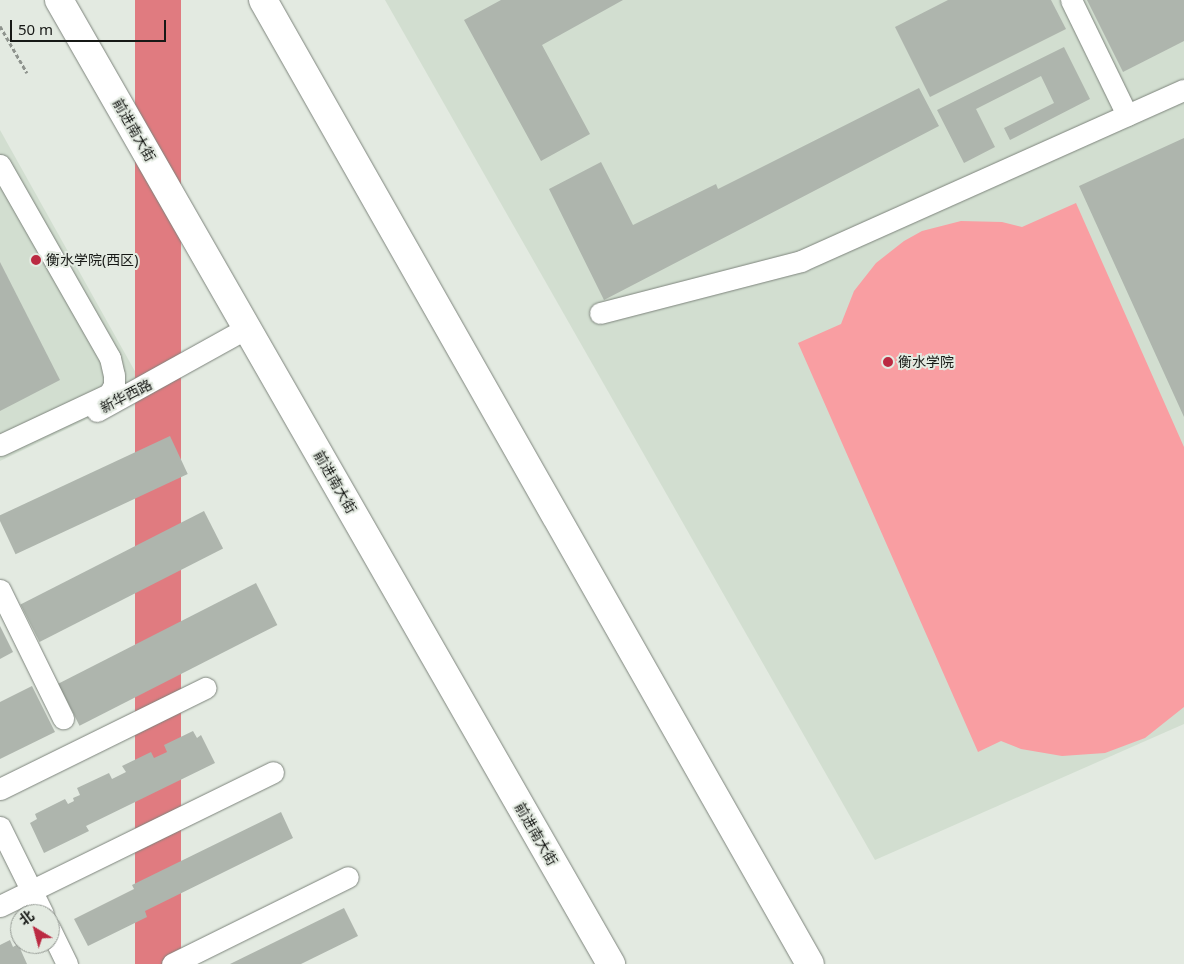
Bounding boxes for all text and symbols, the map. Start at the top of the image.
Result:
scale bar [12,10,169,42]
text: 50 m [18,19,53,39]
street label: 前进南大街 [109,95,159,165]
place label: 衡水学院(西区) [46,252,138,268]
marker: 衡水学院(西区) [30,254,42,266]
place label: 衡水学院 [898,354,954,370]
marker: 衡水学院 [882,356,894,368]
street label: 新华西路 [97,376,155,416]
street label: 前进南大街 [310,447,360,517]
street label: 前进南大街 [511,799,561,869]
north arrow [10,904,60,954]
text: 北 [15,906,38,929]

